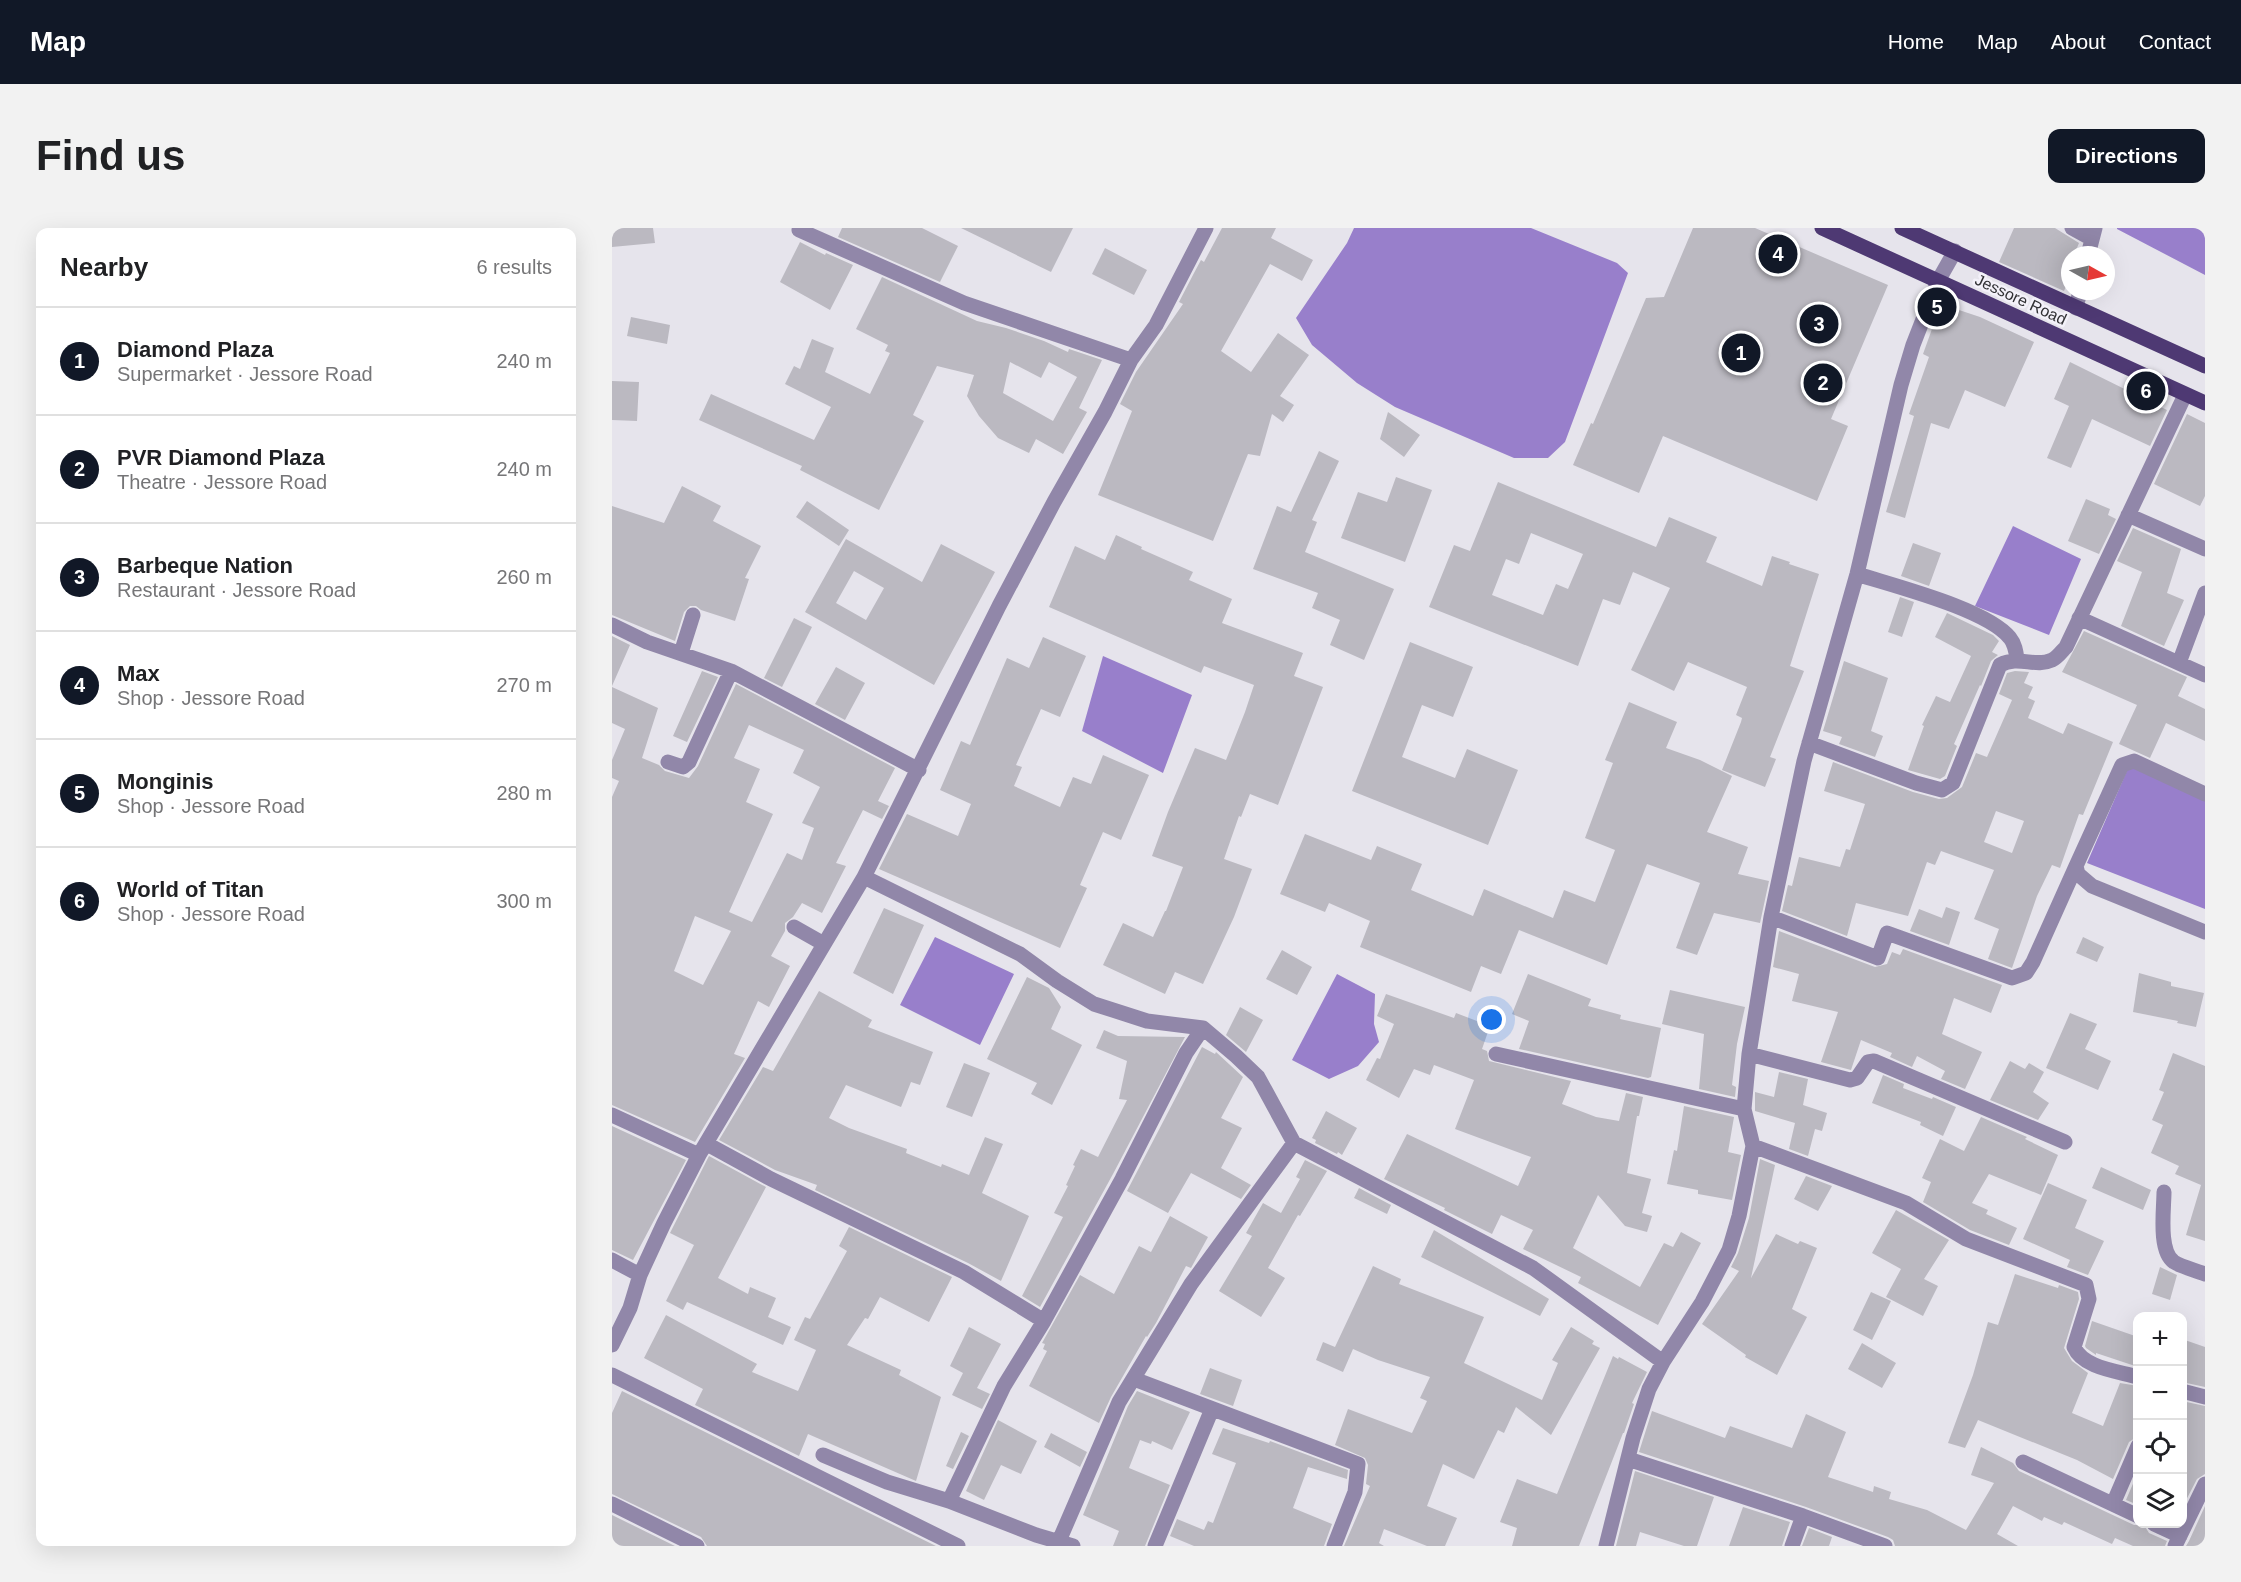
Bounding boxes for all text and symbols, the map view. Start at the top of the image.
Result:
text: Map [30,26,86,57]
text: Home [1888,30,1944,53]
text: Map [1977,30,2018,53]
text: About [2051,30,2106,53]
text: Contact [2139,30,2211,53]
button: Directions [2048,129,2205,183]
text: Find us [36,132,185,179]
pin: 4 [1758,231,1798,276]
north arrow [2061,246,2115,300]
text: Nearby [60,252,148,282]
text: 6 results [476,256,552,278]
street label: Jessore Road [1972,271,2069,328]
pin: 5 [1918,284,1956,329]
pin: 3 [1800,302,1838,346]
pin: 1 [1722,330,1760,376]
text: Diamond Plaza [117,337,273,362]
text: 1 [74,350,85,372]
text: 240 m [496,350,552,372]
pin: 2 [1804,360,1842,406]
text: Supermarket · Jessore Road [117,363,373,385]
pin: 6 [2126,368,2165,414]
text: PVR Diamond Plaza [117,445,325,470]
text: 2 [74,458,85,480]
text: 240 m [496,458,552,480]
text: Theatre · Jessore Road [117,471,327,493]
text: Barbeque Nation [117,553,293,578]
text: 3 [74,566,85,588]
text: 260 m [496,566,552,588]
text: Restaurant · Jessore Road [117,579,356,601]
text: Max [117,661,160,686]
text: 4 [74,674,85,696]
text: 270 m [496,674,552,696]
text: Shop · Jessore Road [117,687,305,709]
text: Monginis [117,769,214,794]
text: 5 [74,782,85,804]
text: 280 m [496,782,552,804]
text: Shop · Jessore Road [117,795,305,817]
text: World of Titan [117,877,264,902]
text: 6 [74,890,85,912]
text: 300 m [496,890,552,912]
text: Shop · Jessore Road [117,903,305,925]
your location [1477,1005,1506,1034]
map controls [2133,1312,2187,1528]
button: + [2133,1312,2187,1366]
button: − [2133,1366,2187,1420]
button: locate [2133,1420,2187,1474]
button: layers [2133,1474,2187,1528]

